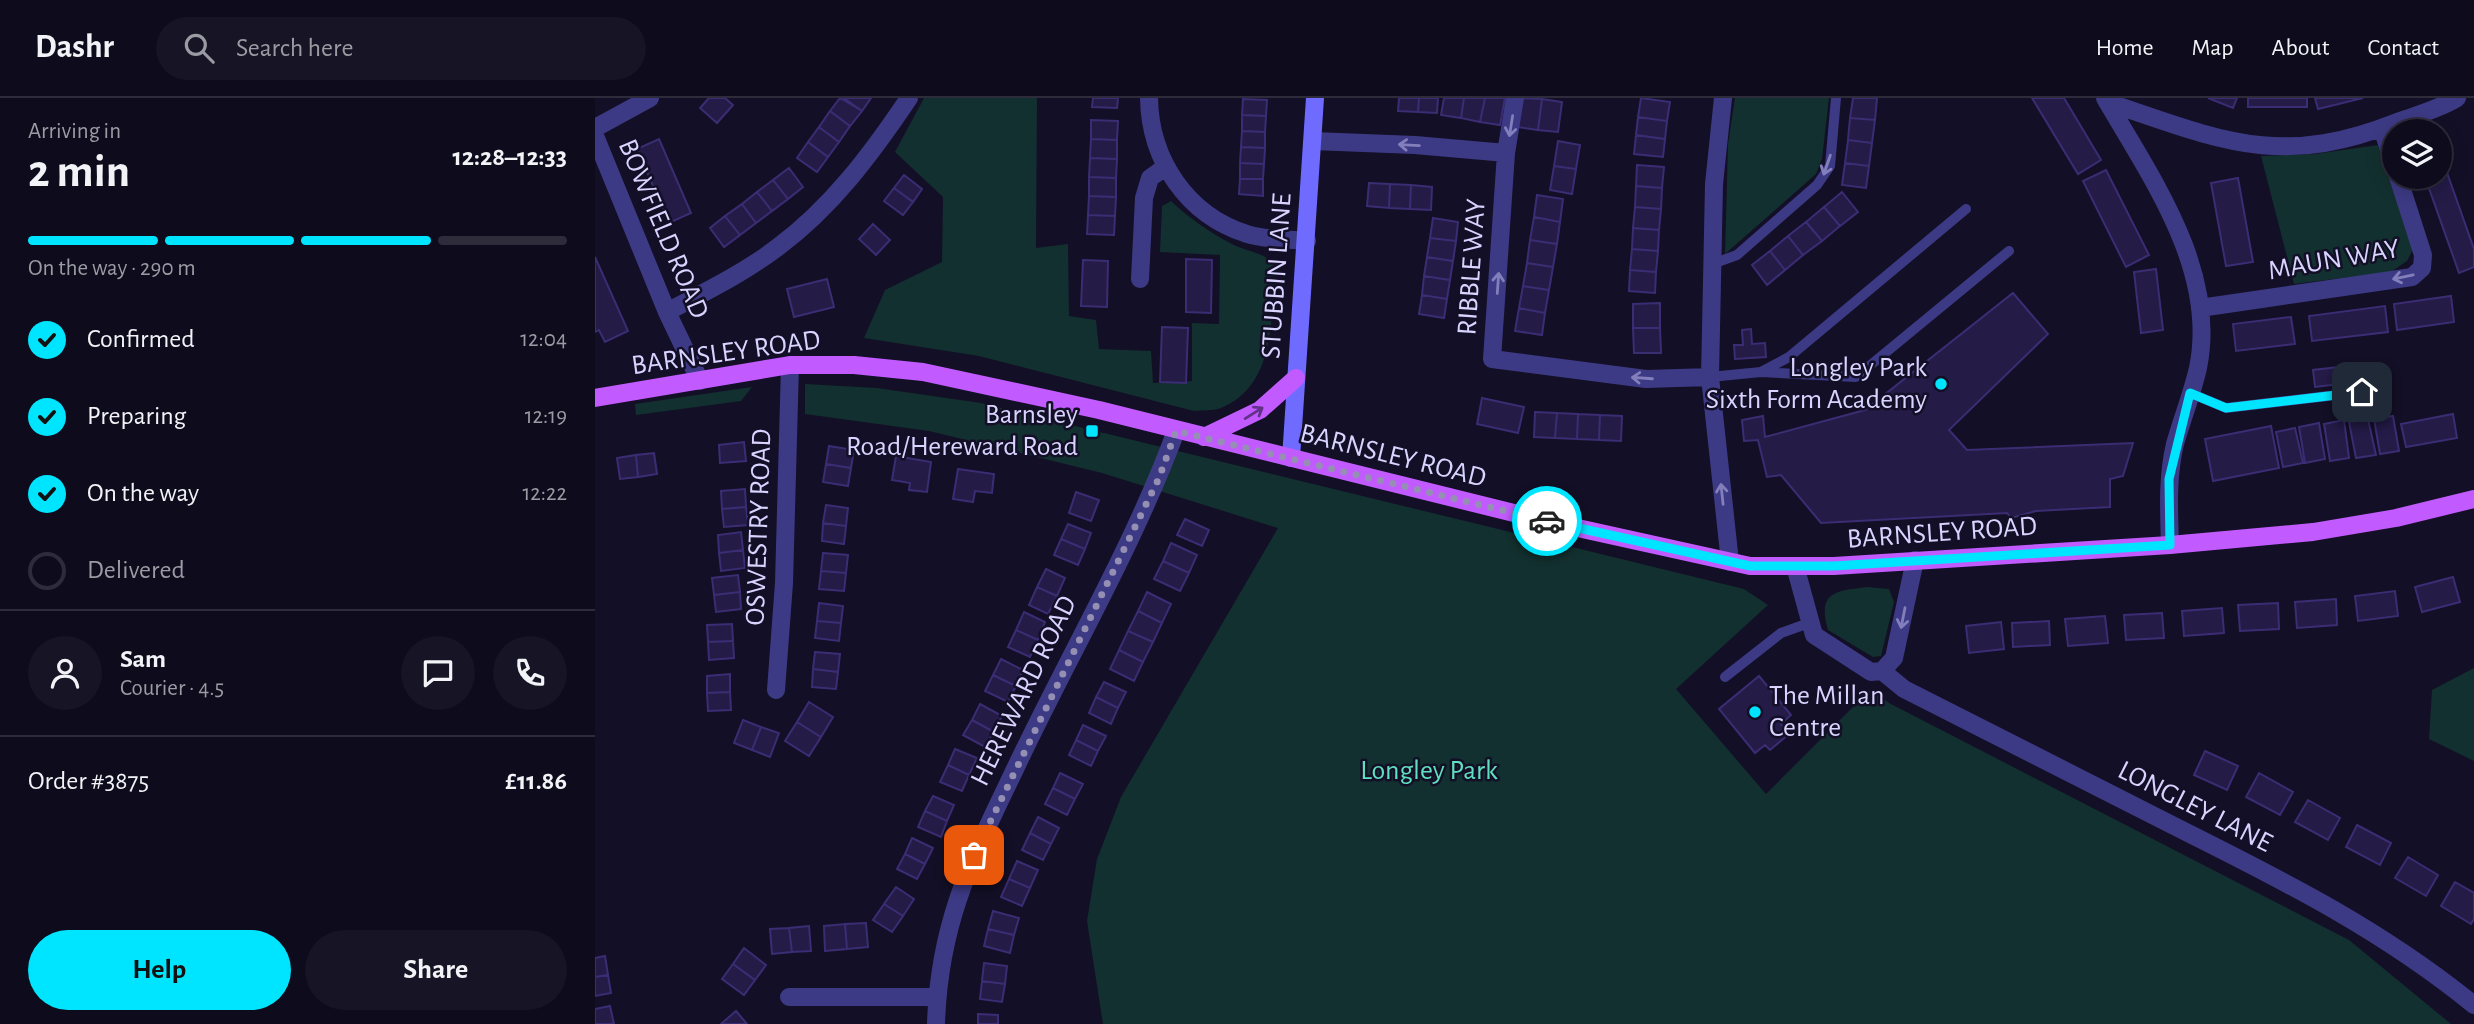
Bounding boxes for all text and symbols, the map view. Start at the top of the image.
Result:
search box [156,17,646,80]
icon: search [180,29,218,67]
text: Dashr [35,31,114,64]
text: Search here [236,35,353,61]
text: Home [2096,36,2154,60]
text: Map [2192,36,2234,60]
text: About [2272,36,2329,60]
text: Contact [2367,36,2439,60]
one-way arrow [1504,114,1517,137]
map controls [2382,119,2452,189]
button: layers [2382,119,2452,189]
text: Arriving in [28,120,121,143]
street label: BOWFIELD ROAD [613,135,713,323]
one-way arrow [1398,138,1421,151]
text: 12:28–12:33 [452,144,567,170]
text: 2 min [28,149,130,195]
one-way arrow [1820,154,1832,175]
street label: STUBBIN LANE [1257,192,1297,360]
street label: RIBBLE WAY [1453,198,1491,336]
street label: MAUN WAY [2266,235,2402,285]
text: On the way · 290 m [28,257,196,280]
one-way arrow [2392,271,2415,285]
one-way arrow [1491,272,1504,295]
icon: check [28,321,66,359]
text: Confirmed [87,326,195,352]
street label: BARNSLEY ROAD [630,326,822,380]
text: 12:04 [520,328,567,351]
place label: Longley Park Sixth Form Academy [1706,354,1927,414]
pin [2332,362,2392,422]
one-way arrow [1631,371,1654,384]
icon: home [2343,373,2381,411]
marker: Longley Park Sixth Form Academy [1933,376,1949,392]
icon: check [28,398,66,436]
place label: Barnsley Road/Hereward Road [846,401,1078,461]
text: Preparing [87,403,186,429]
text: 12:19 [525,405,567,428]
one-way arrow [1243,406,1263,420]
street label: BARNSLEY ROAD [1297,419,1489,493]
marker: Barnsley Road/Hereward Road [1084,423,1100,439]
street label: OSWESTRY ROAD [742,428,776,626]
icon: check [28,475,66,513]
text: On the way [87,480,199,506]
text: 12:22 [522,482,567,505]
one-way arrow [1716,483,1729,506]
courier [1512,486,1582,556]
icon: car [1528,502,1566,540]
street label: BARNSLEY ROAD [1846,512,2038,554]
text: Delivered [87,557,185,583]
street label: HEREWARD ROAD [966,592,1082,790]
one-way arrow [1896,606,1910,629]
button: person [28,636,102,710]
button: chat [401,636,475,710]
button: phone [493,636,567,710]
text: Sam [120,646,166,672]
text: Courier · 4.5 [120,677,224,700]
place label: The Millan Centre [1769,682,1884,742]
marker: The Millan Centre [1747,704,1763,720]
street label: LONGLEY LANE [2113,756,2277,858]
park label: Longley Park [1360,757,1498,785]
text: Order #3875 [28,768,149,794]
text: £11.86 [505,768,567,794]
pin [944,825,1004,885]
icon: bag [955,836,993,874]
button: Help [28,930,291,1010]
button: Share [305,930,567,1010]

